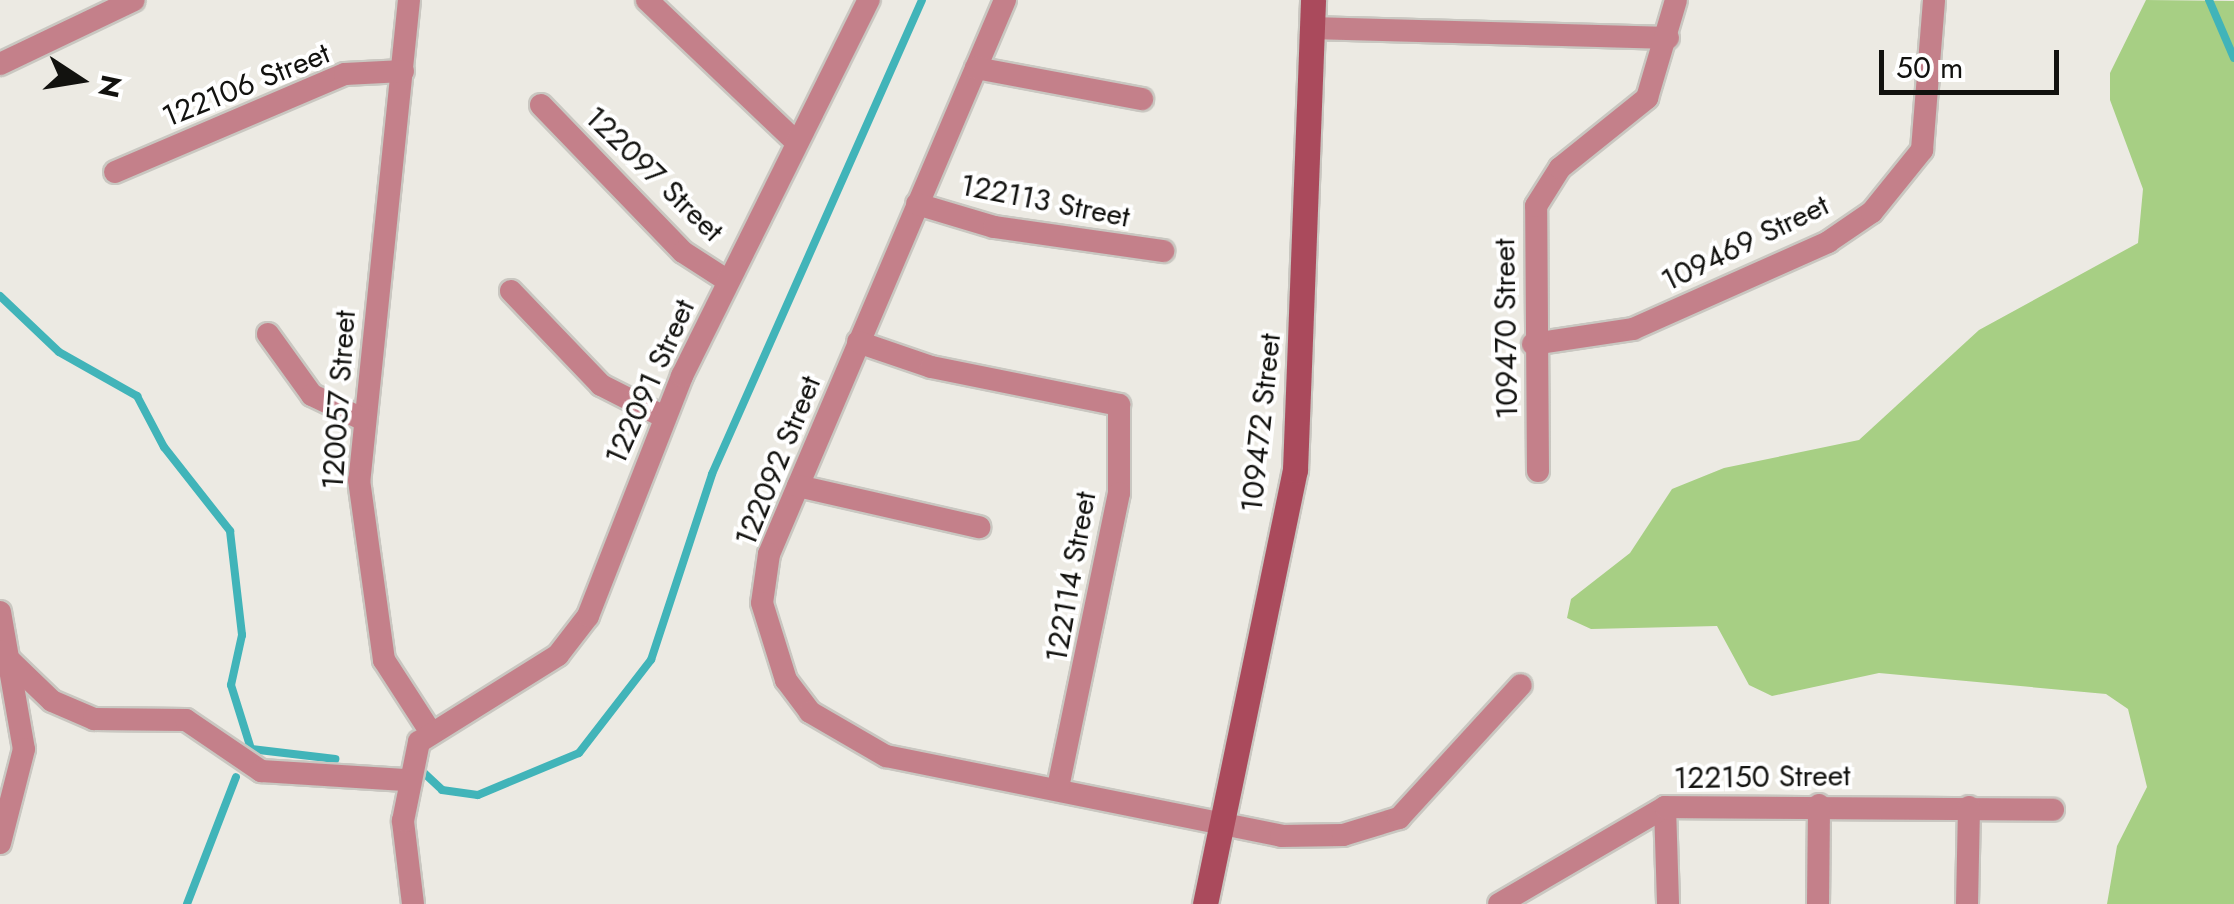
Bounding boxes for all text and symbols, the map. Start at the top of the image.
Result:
north arrow [30,30,130,130]
scale bar [1884,30,2064,92]
street label: 122106 Street [157,35,335,135]
text: 50 m [1896,46,1963,89]
text: N [87,71,132,101]
street label: 122097 Street [577,99,731,249]
street label: 122113 Street [957,167,1133,235]
street label: 109469 Street [1656,187,1834,299]
street label: 109470 Street [1486,238,1526,420]
street label: 122091 Street [598,294,702,470]
street label: 120057 Street [315,309,363,491]
street label: 109472 Street [1234,332,1288,514]
street label: 122092 Street [727,371,829,551]
street label: 122114 Street [1038,489,1104,665]
street label: 122150 Street [1673,757,1851,797]

